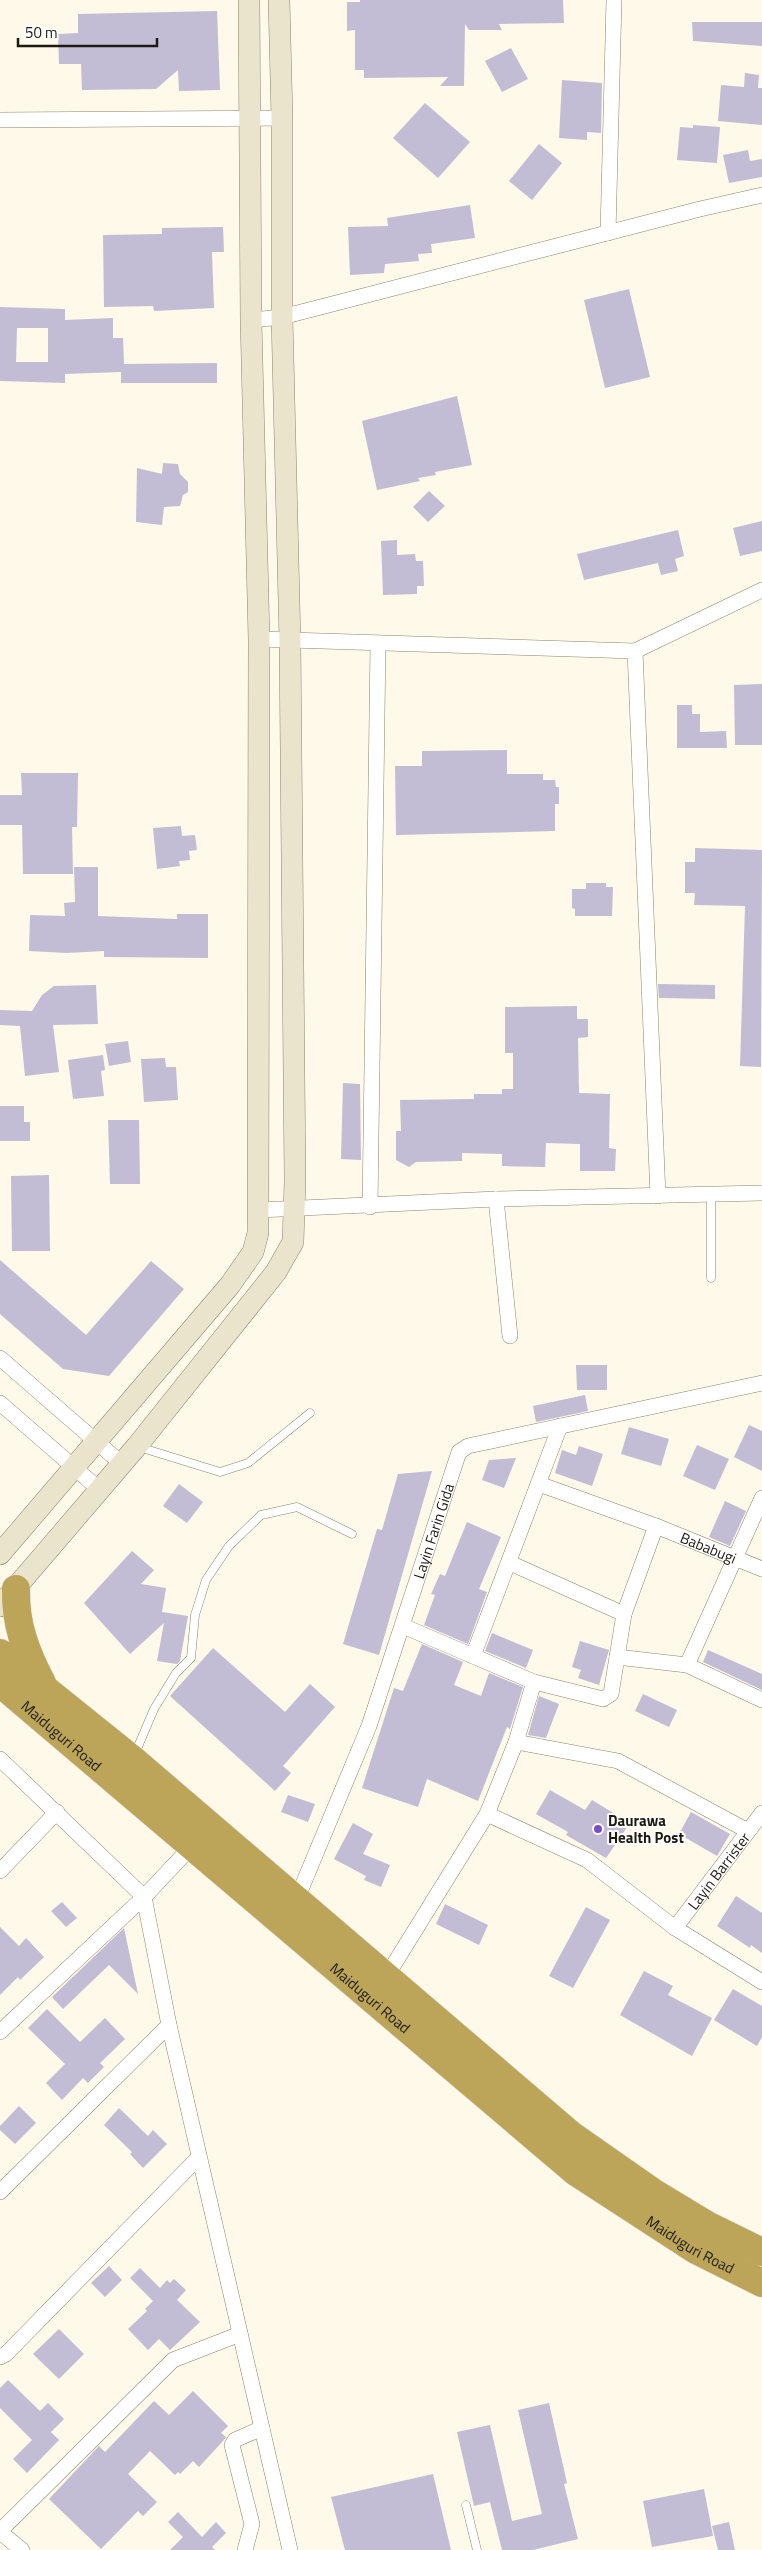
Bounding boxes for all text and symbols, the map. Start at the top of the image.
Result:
scale bar [18,15,156,47]
text: 50 m [25,21,58,44]
street label: Layin Farin Gida [407,1480,460,1582]
street label: Bababugi [677,1526,740,1569]
street label: Maiduguri Road [16,1695,107,1776]
place label: Daurawa Health Post [608,1809,684,1849]
marker: Daurawa Health Post [592,1823,604,1835]
street label: Layin Barrister [681,1827,755,1914]
street label: Maiduguri Road [325,1957,416,2038]
street label: Maiduguri Road [642,2209,739,2279]

